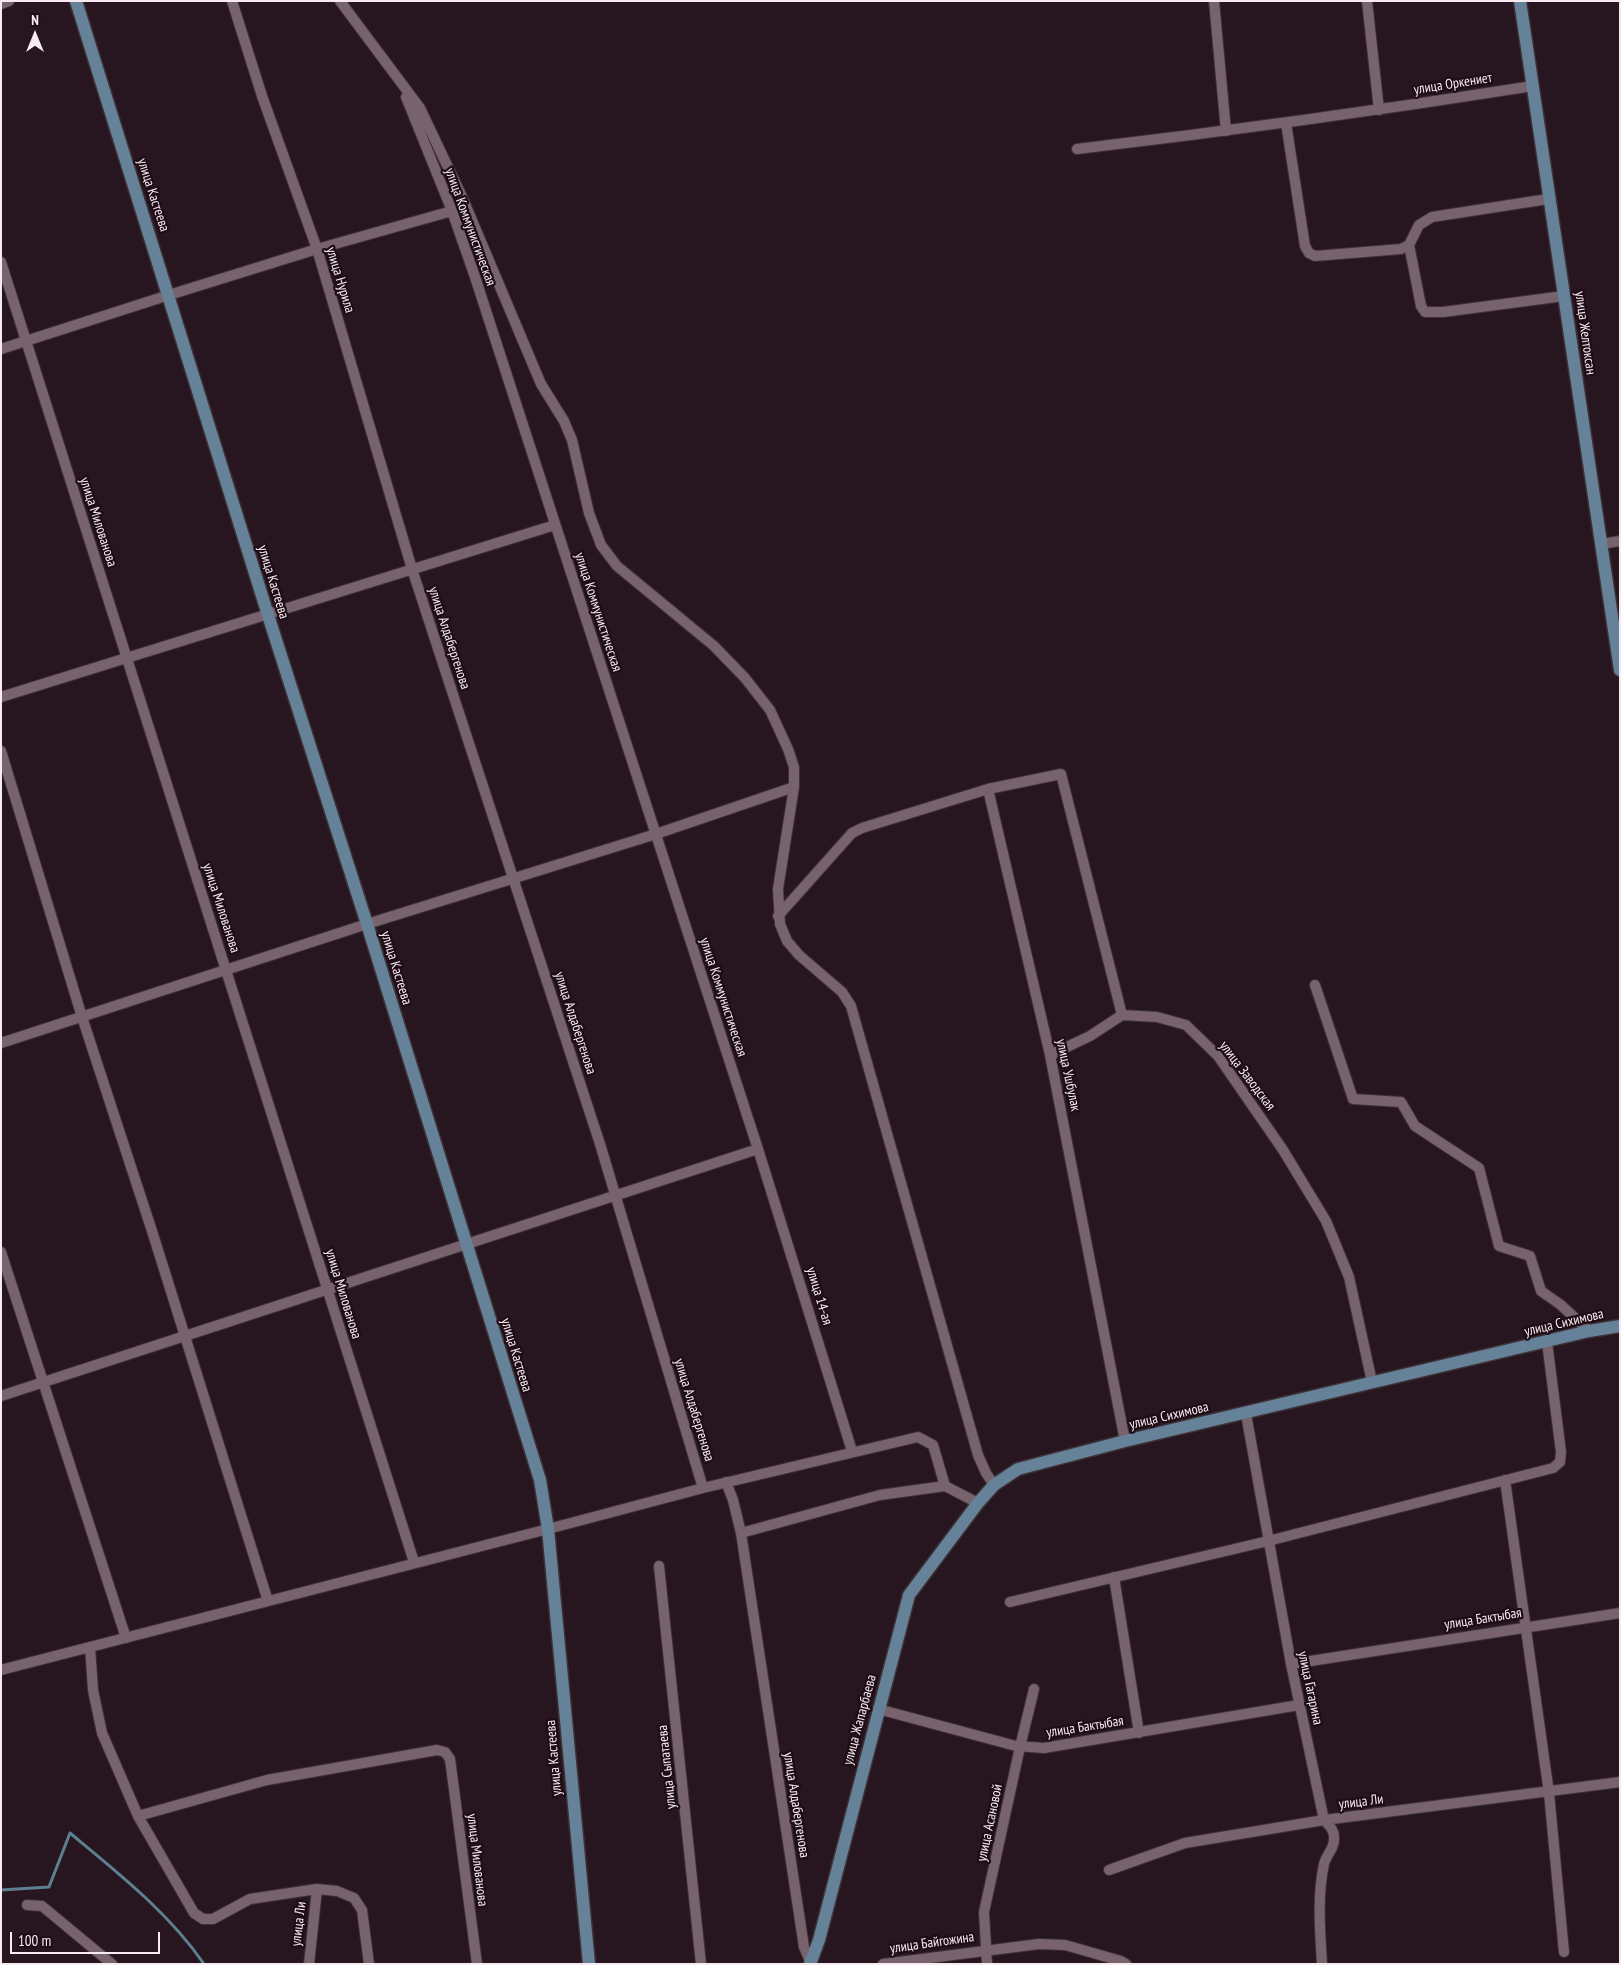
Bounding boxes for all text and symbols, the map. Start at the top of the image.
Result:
north arrow [10,10,60,60]
text: N [31,11,39,29]
street label: улица Оркениет [1413,70,1493,98]
street label: улица Кастеева [133,156,173,234]
street label: улица Коммунистическая [441,166,499,288]
street label: улица Нурила [322,245,358,315]
street label: улица Желтоксан [1571,290,1599,376]
street label: улица Милованова [76,475,120,569]
street label: улица Кастеева [254,543,292,621]
street label: улица Коммунистическая [571,550,625,674]
street label: улица Алдабергенова [425,585,473,691]
street label: улица Милованова [199,861,243,955]
street label: улица Кастеева [377,929,415,1007]
street label: улица Коммунистическая [696,935,750,1059]
street label: улица Алдабергенова [551,970,599,1076]
street label: улица Ушбулак [1052,1037,1084,1113]
street label: улица Заводская [1215,1038,1279,1114]
street label: улица Милованова [321,1247,365,1341]
street label: улица 14-ая [802,1265,836,1327]
street label: улица Сихимова [1523,1306,1605,1340]
street label: улица Кастеева [497,1316,535,1394]
street label: улица Алдабергенова [670,1357,718,1463]
street label: улица Сихимова [1128,1399,1210,1433]
street label: улица Бактыбая [1443,1605,1523,1633]
street label: улица Гагарина [1294,1650,1326,1726]
street label: улица Жапарбаева [840,1673,880,1767]
street label: улица Бактыбая [1045,1713,1125,1741]
street label: улица Кастеева [542,1719,566,1797]
street label: улица Сыпатаева [654,1724,680,1810]
street label: улица Алдабергенова [779,1751,813,1859]
street label: улица Асановой [974,1783,1006,1863]
street label: улица Ли [1338,1791,1384,1813]
street label: улица Милованова [463,1813,491,1907]
street label: улица Ли [288,1901,310,1947]
scale bar [12,1922,162,1954]
street label: улица Байгожина [889,1929,975,1957]
text: 100 m [18,1931,51,1950]

